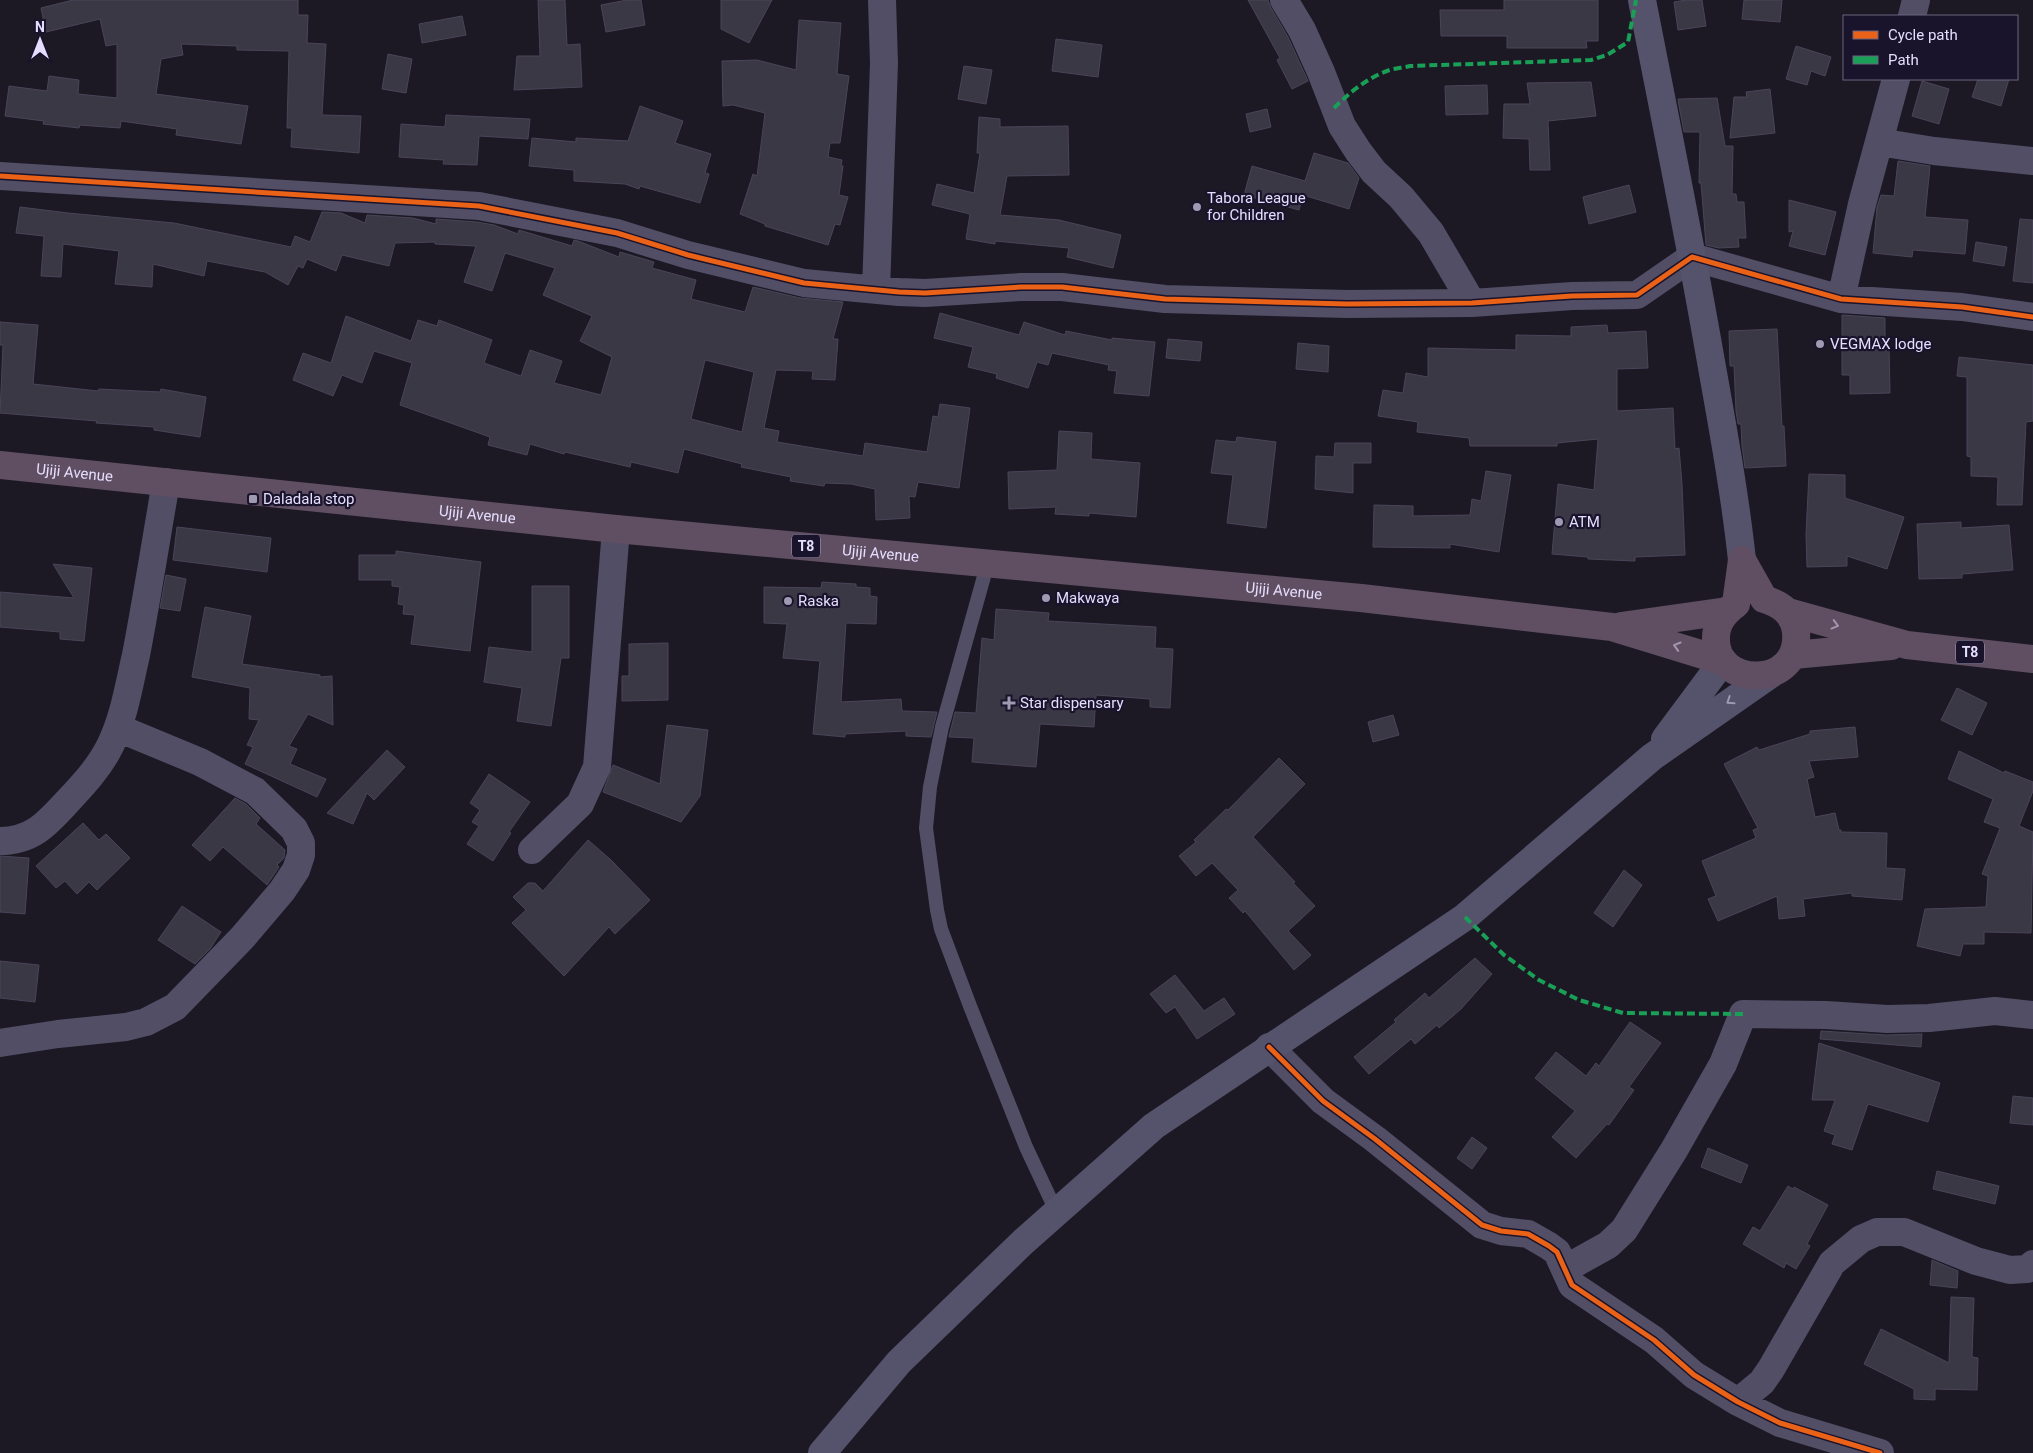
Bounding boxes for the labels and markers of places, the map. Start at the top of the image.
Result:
place label: Tabora League for Children [1207,189,1306,224]
marker: Tabora League for Children [1191,201,1203,213]
place label: VEGMAX lodge [1830,335,1932,353]
marker: VEGMAX lodge [1814,338,1826,350]
place label: Daladala stop [263,490,354,508]
marker: Daladala stop [247,493,259,505]
place label: ATM [1569,513,1600,531]
marker: ATM [1553,516,1565,528]
place label: Makwaya [1056,589,1119,607]
place label: Raska [798,592,839,610]
marker: Makwaya [1040,592,1052,604]
marker: Raska [782,595,794,607]
place label: Star dispensary [1020,694,1124,712]
marker: Star dispensary [1002,696,1016,710]

